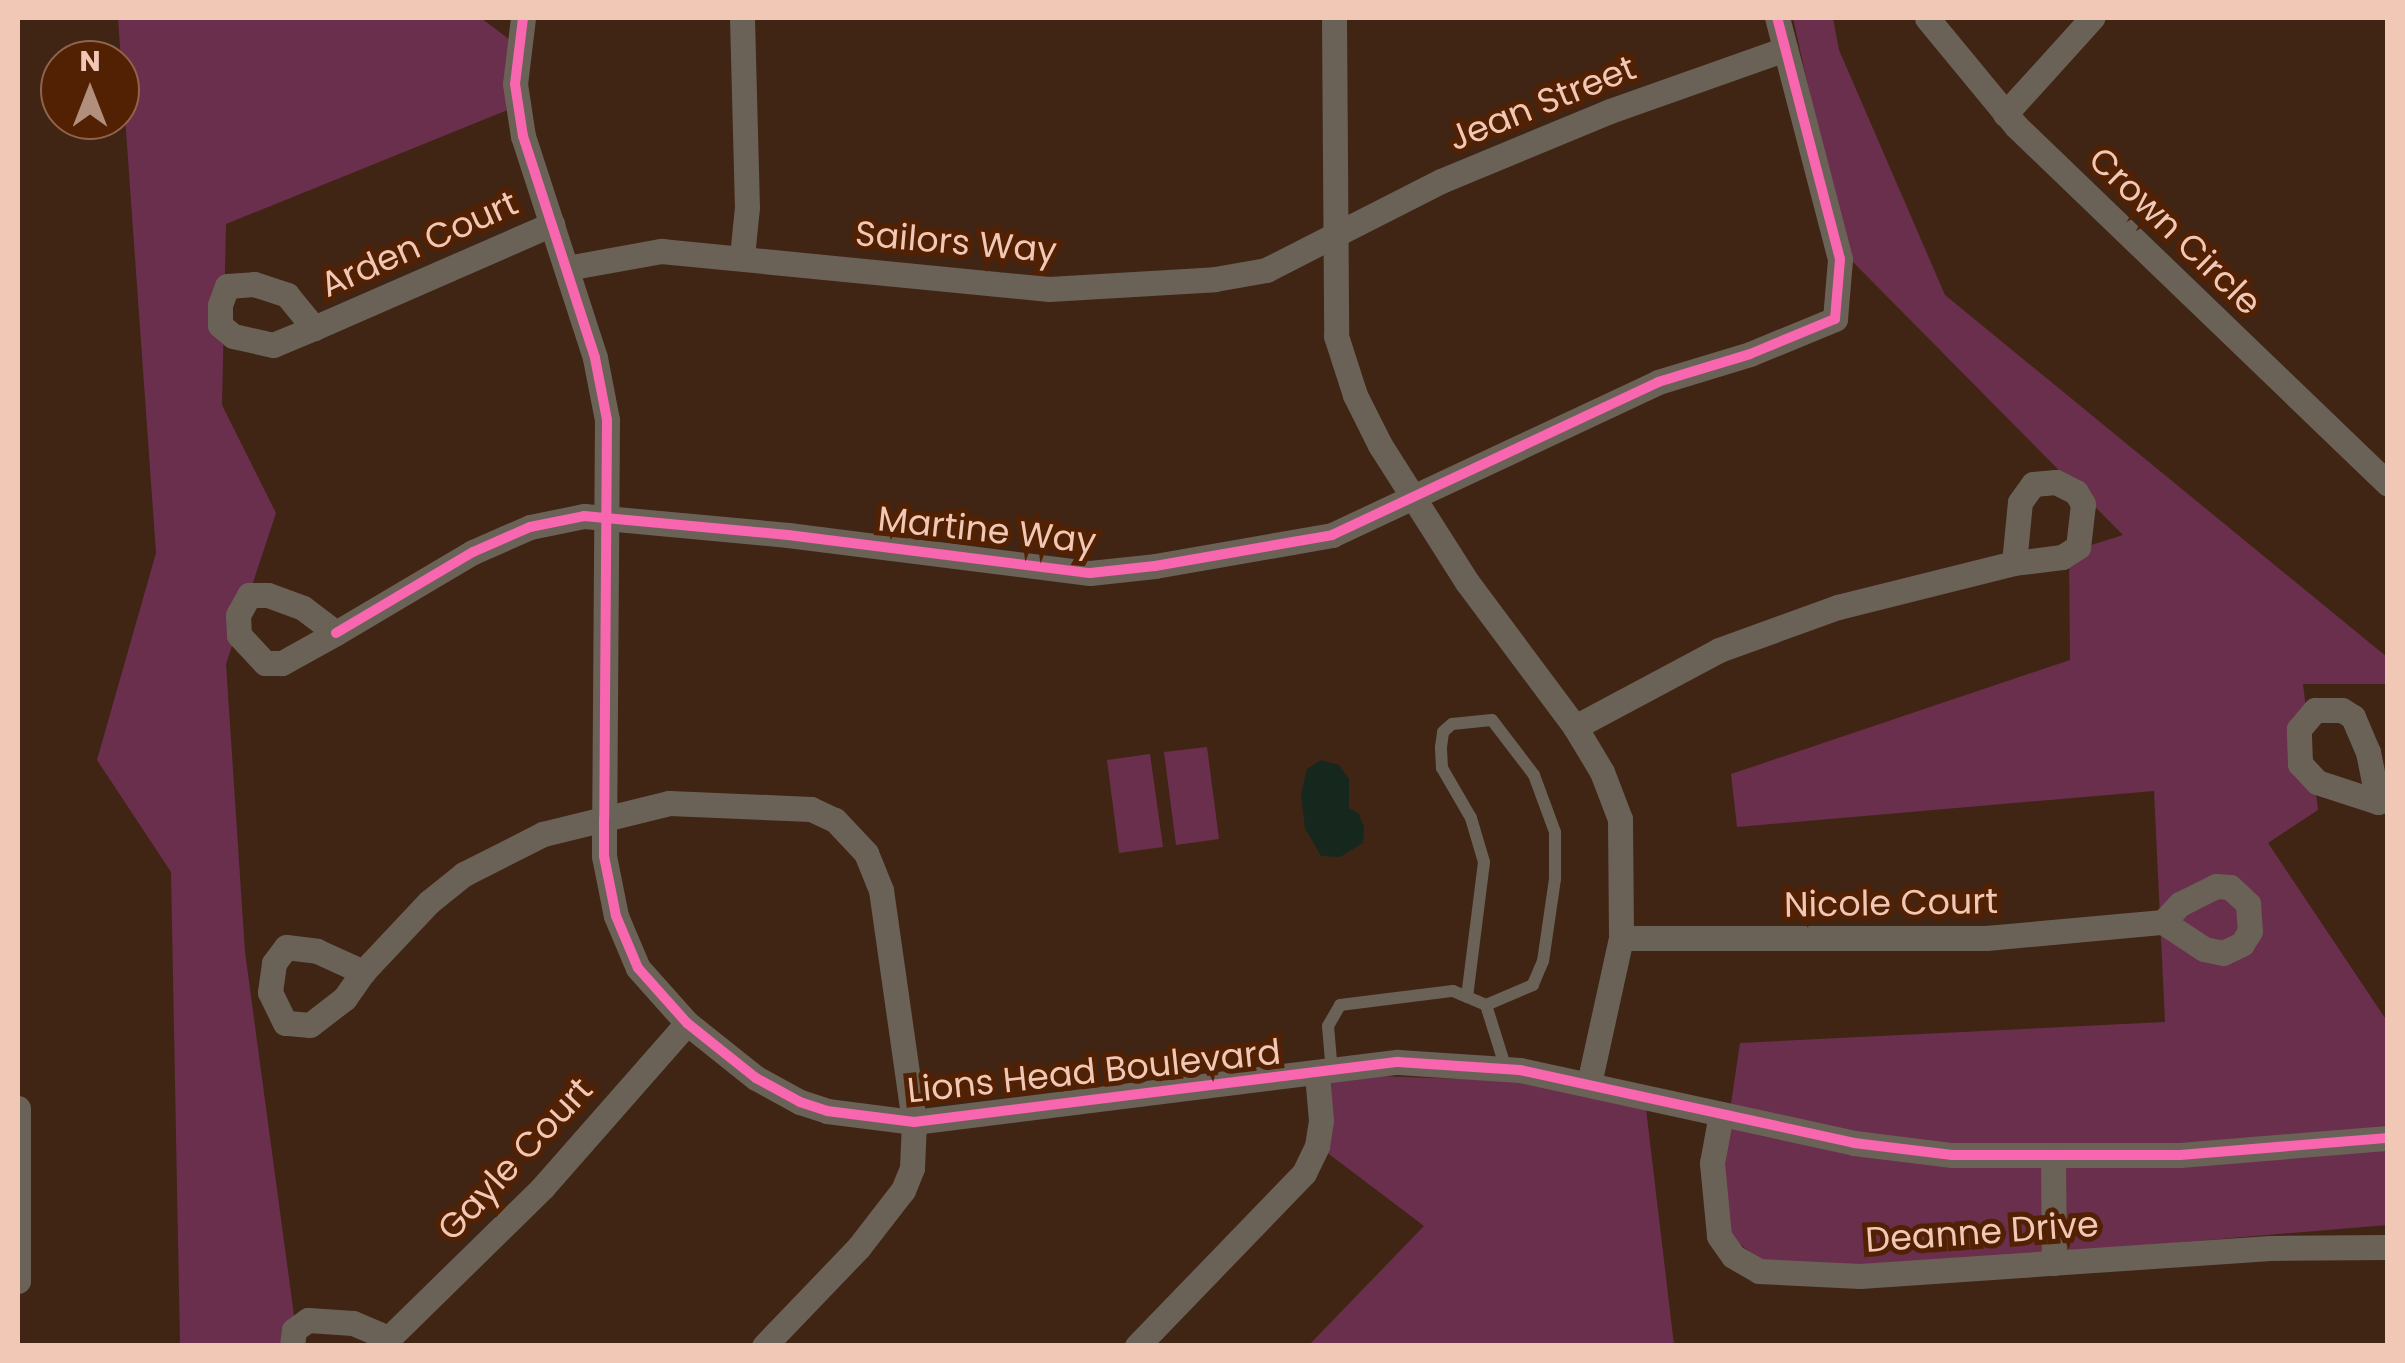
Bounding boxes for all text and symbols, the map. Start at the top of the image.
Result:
north arrow [40,40,140,140]
text: N [79,42,101,81]
street label: Jean Street [1442,46,1642,160]
street label: Crown Circle [2080,138,2270,324]
street label: Arden Court [314,182,524,306]
street label: Sailors Way [854,212,1058,272]
street label: Martine Way [876,498,1098,562]
street label: Nicole Court [1784,880,1998,926]
street label: Lions Head Boulevard [905,1031,1283,1111]
street label: Gayle Court [429,1069,601,1249]
street label: Deanne Drive [1864,1203,2100,1261]

